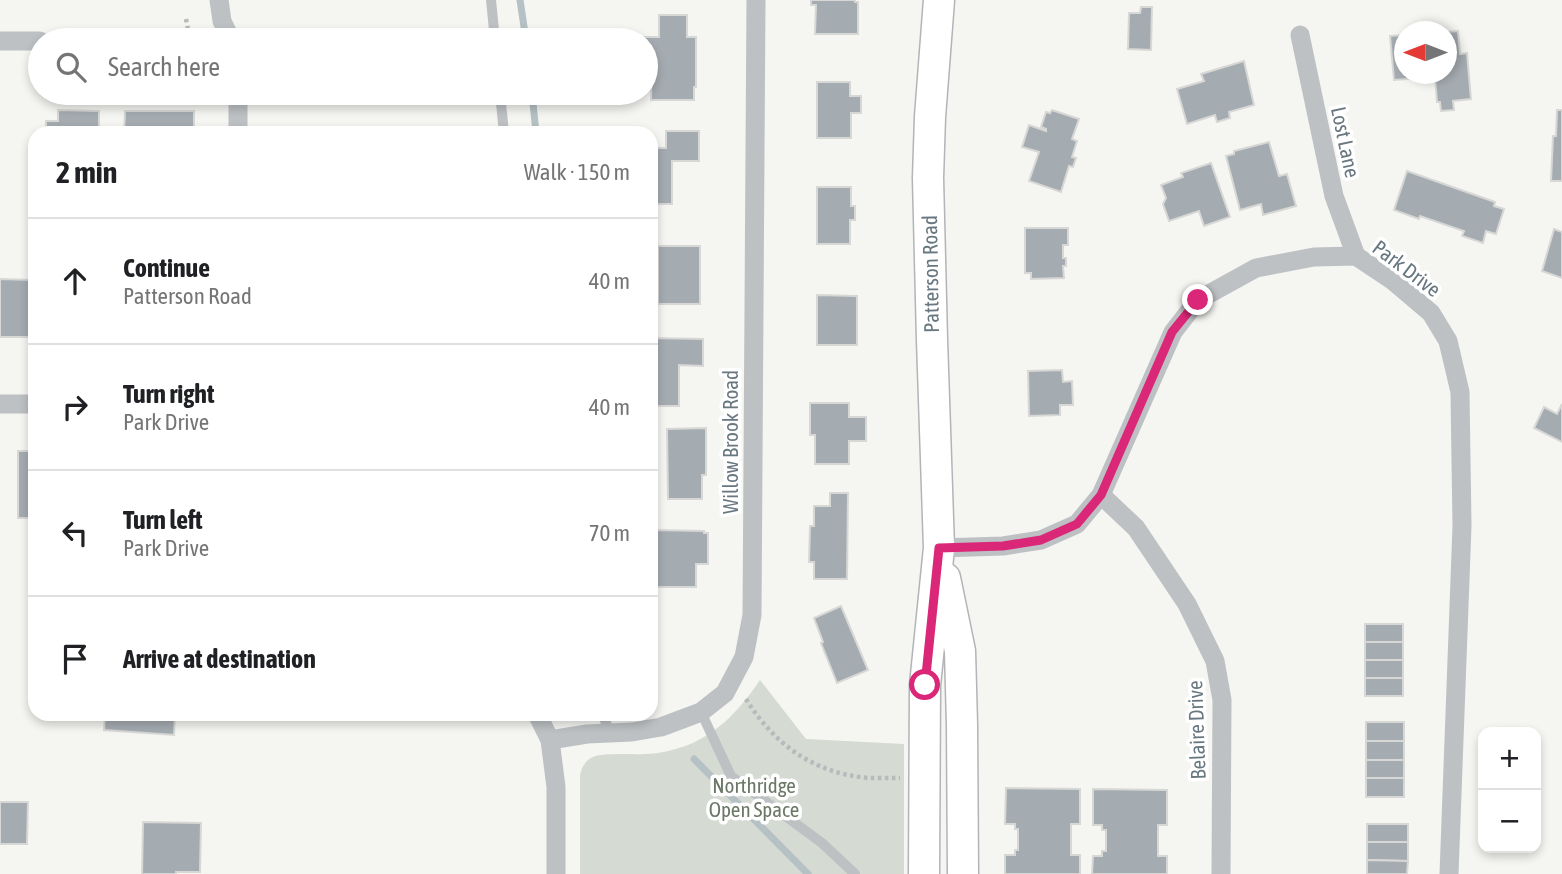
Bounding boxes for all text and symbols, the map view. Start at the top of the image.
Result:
north arrow [1394,21,1457,84]
search box [28,28,658,105]
icon: search [52,48,90,86]
text: Search here [108,52,220,82]
street label: Lost Lane [1327,104,1365,180]
text: 2 min [56,155,117,189]
text: Walk · 150 m [524,159,630,185]
street label: Patterson Road [917,215,943,333]
street label: Park Drive [1368,235,1446,301]
text: Continue [123,253,210,283]
icon: ahead [56,262,94,300]
text: 40 m [589,268,630,294]
text: Patterson Road [123,283,252,309]
route end [1182,284,1213,315]
street label: Willow Brook Road [718,370,742,514]
text: Turn right [123,379,214,409]
icon: right [56,388,94,426]
text: 40 m [589,394,630,420]
text: Park Drive [123,409,209,435]
text: Turn left [123,505,203,535]
icon: left [56,514,94,552]
text: 70 m [589,520,630,546]
text: Park Drive [123,535,209,561]
icon: arrive [56,640,94,678]
text: Arrive at destination [123,644,316,674]
route start [909,669,940,700]
street label: Belaire Drive [1182,680,1210,780]
map controls [1478,727,1541,853]
button: + [1478,727,1541,790]
park label: Northridge Open Space [709,773,799,821]
button: − [1478,790,1541,853]

